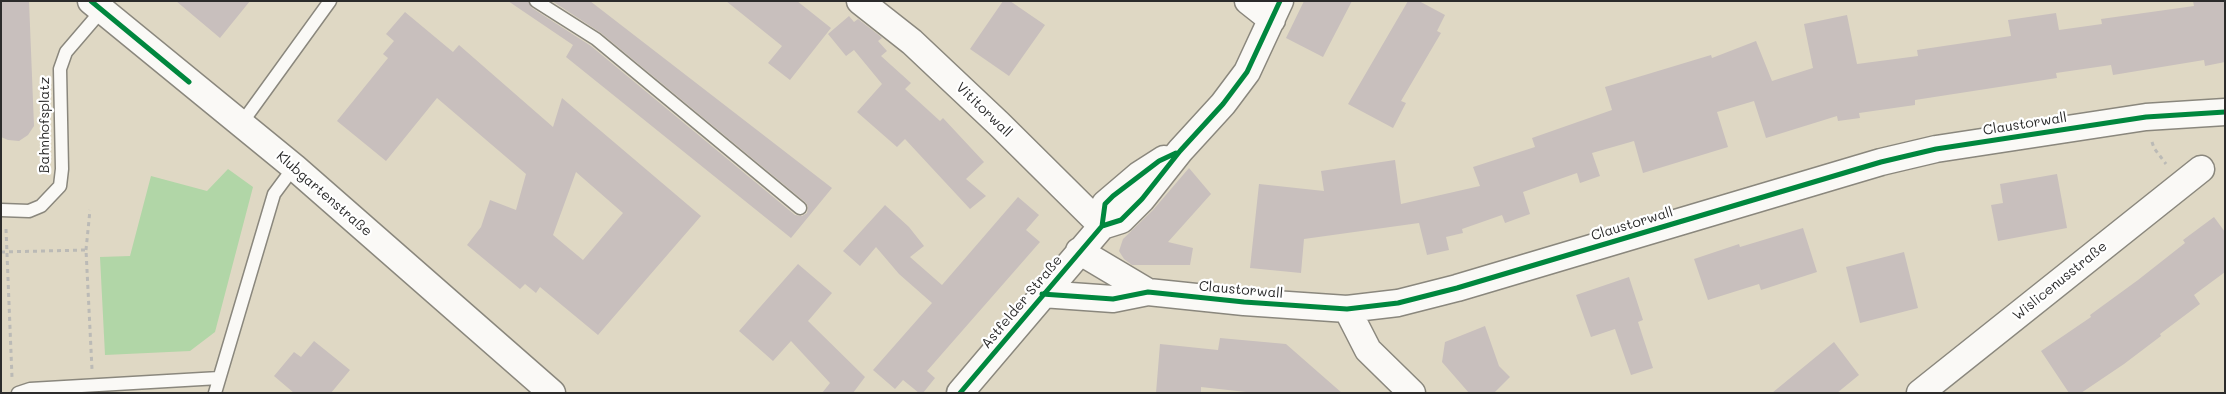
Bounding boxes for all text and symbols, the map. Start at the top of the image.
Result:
street label: Bahnhofsplatz [37,77,53,173]
street label: Vititorwall [952,79,1016,141]
street label: Claustorwall [1982,109,2068,139]
street label: Klubgartenstraße [273,148,375,240]
street label: Claustorwall [1589,204,1675,244]
street label: Wislicenusstraße [2009,238,2111,324]
street label: Astfelder Straße [978,252,1066,352]
street label: Claustorwall [1198,278,1284,302]

